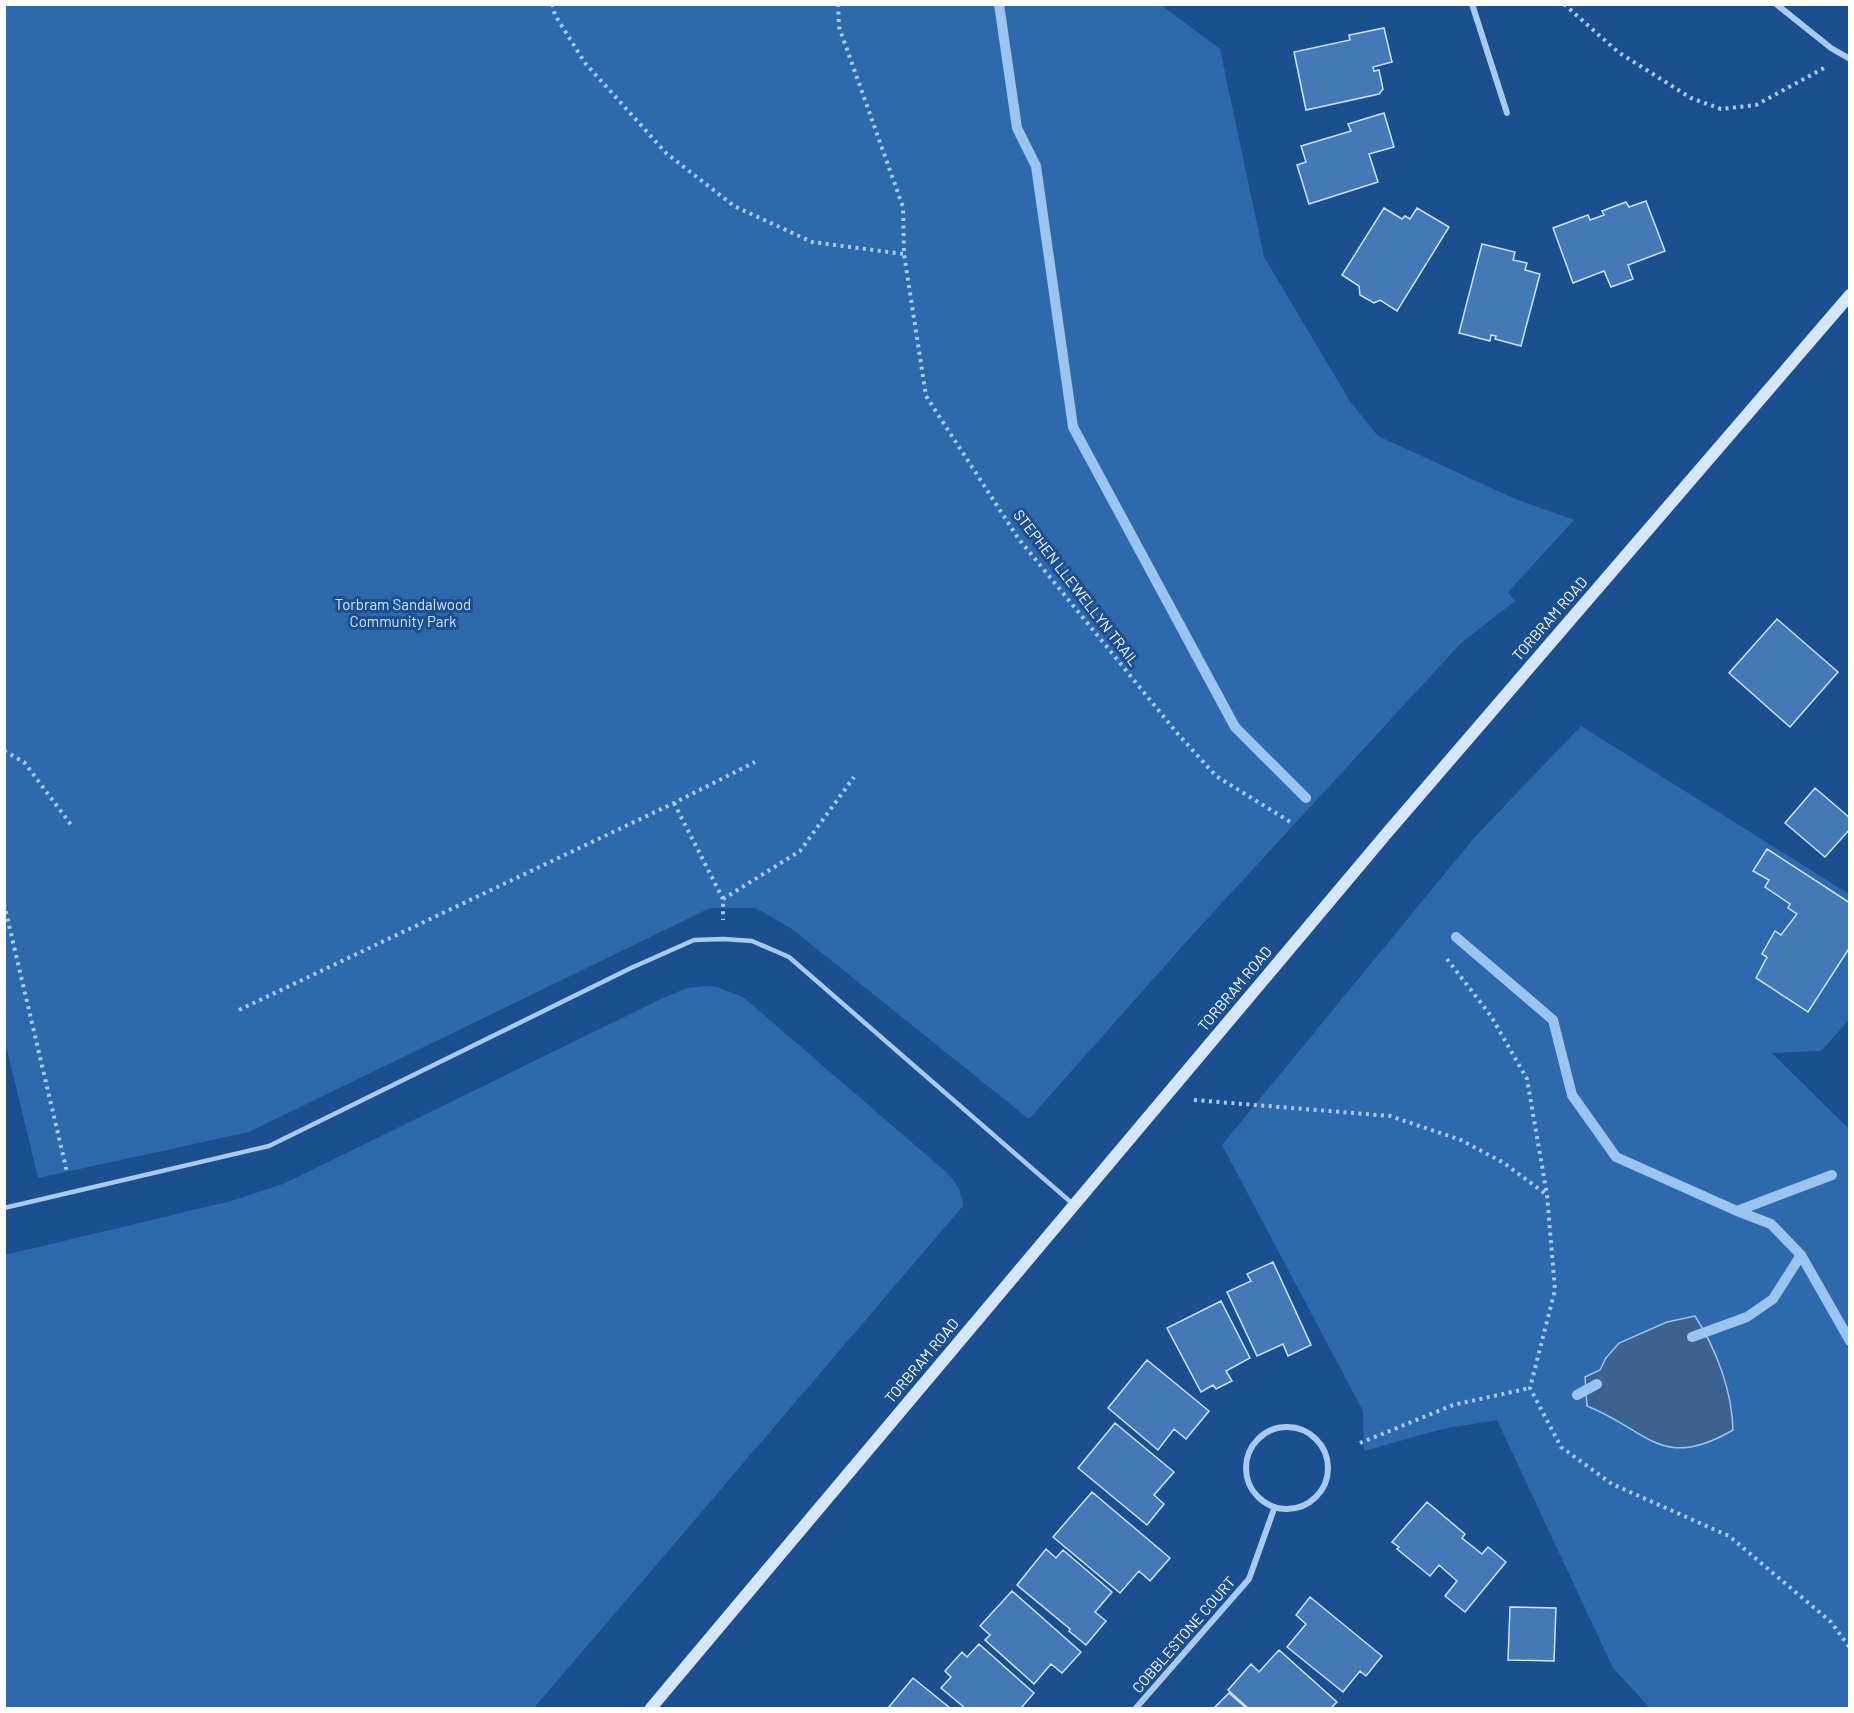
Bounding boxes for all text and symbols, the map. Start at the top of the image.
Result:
street label: STEPHEN LLEWELLYN TRAIL [1010,506,1143,669]
street label: TORBRAM ROAD [1508,573,1591,664]
park label: Torbram Sandalwood Community Park [335,595,471,630]
street label: TORBRAM ROAD [1194,942,1275,1034]
street label: TORBRAM ROAD [881,1314,962,1406]
street label: COBBLESTONE COURT [1128,1572,1239,1696]

